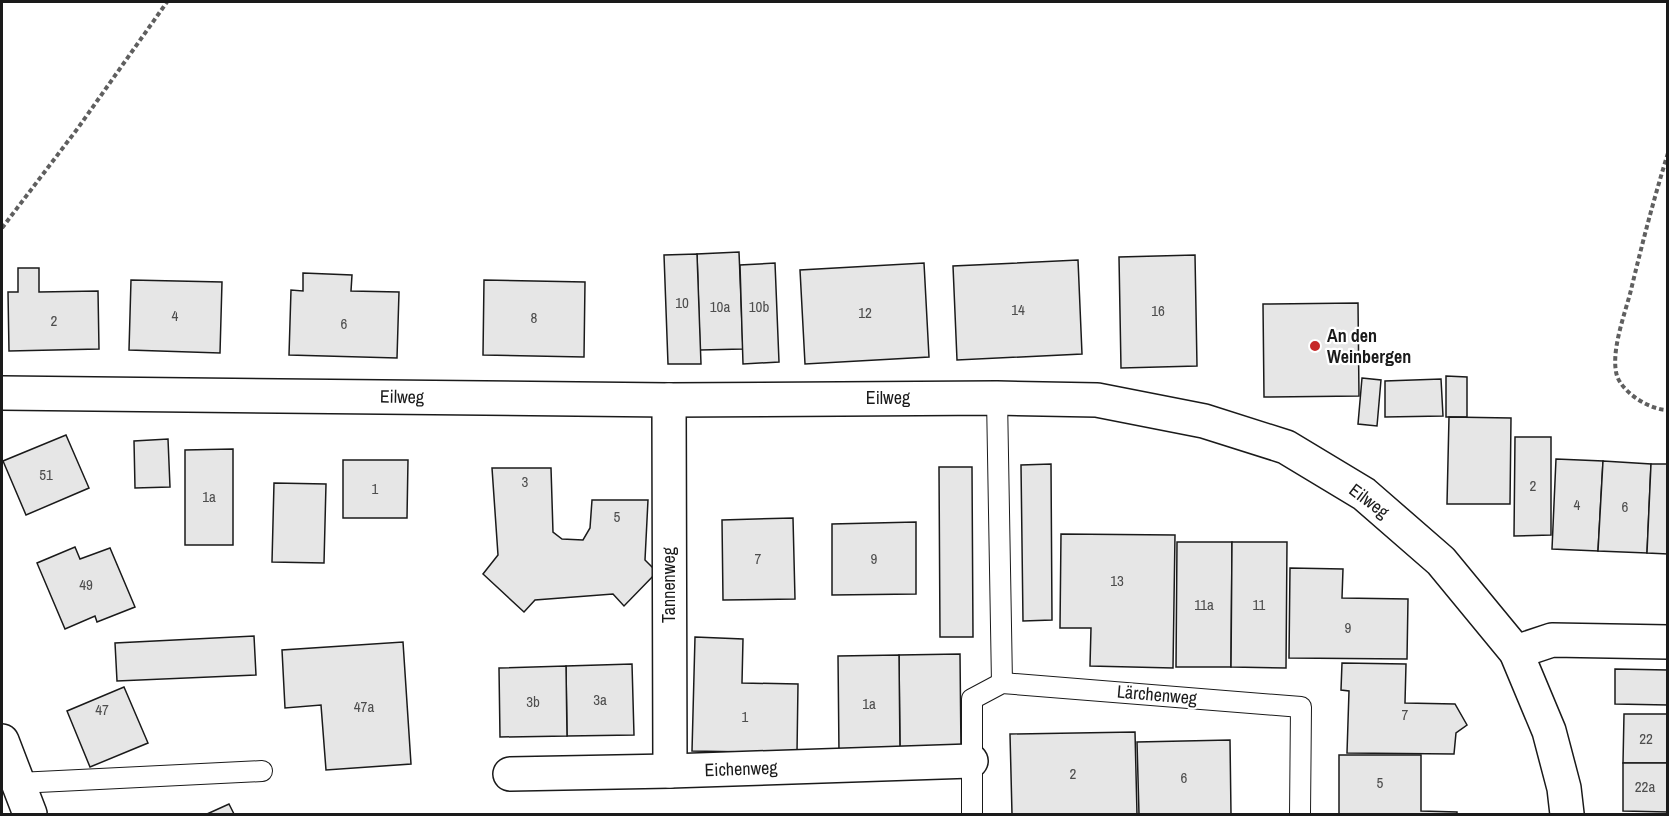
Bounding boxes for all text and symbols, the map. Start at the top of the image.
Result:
house number: 10 [675,292,689,313]
house number: 10a [710,296,730,317]
house number: 10b [749,296,769,317]
house number: 14 [1011,299,1025,320]
house number: 16 [1151,300,1165,321]
house number: 12 [858,302,872,323]
house number: 4 [172,305,179,326]
house number: 8 [531,307,538,328]
house number: 2 [51,310,58,331]
house number: 6 [341,313,348,334]
place label: An den Weinbergen [1327,323,1411,369]
marker: An den Weinbergen [1308,339,1322,353]
street label: Eilweg [380,384,425,409]
street label: Eilweg [866,385,911,410]
house number: 51 [39,464,53,485]
house number: 3 [522,471,529,492]
house number: 2 [1530,475,1537,496]
street label: Eilweg [1344,477,1395,524]
house number: 1 [372,478,379,499]
house number: 1a [202,486,216,507]
house number: 4 [1574,494,1581,515]
house number: 6 [1622,496,1629,517]
house number: 5 [614,506,621,527]
street label: Tannenweg [656,546,681,623]
house number: 7 [755,548,762,569]
house number: 9 [871,548,878,569]
house number: 13 [1110,570,1124,591]
house number: 49 [79,574,93,595]
house number: 11a [1194,594,1214,615]
house number: 11 [1253,594,1266,615]
house number: 9 [1345,617,1352,638]
street label: Lärchenweg [1116,679,1199,711]
house number: 3a [593,689,607,710]
house number: 3b [526,691,540,712]
house number: 1a [862,693,876,714]
house number: 47a [354,696,374,717]
house number: 47 [95,699,109,720]
house number: 7 [1402,704,1409,725]
house number: 1 [742,706,749,727]
house number: 22 [1639,728,1653,749]
street label: Eichenweg [704,755,779,782]
house number: 2 [1070,763,1077,784]
house number: 6 [1181,767,1188,788]
house number: 5 [1377,772,1384,793]
house number: 22a [1635,776,1655,797]

